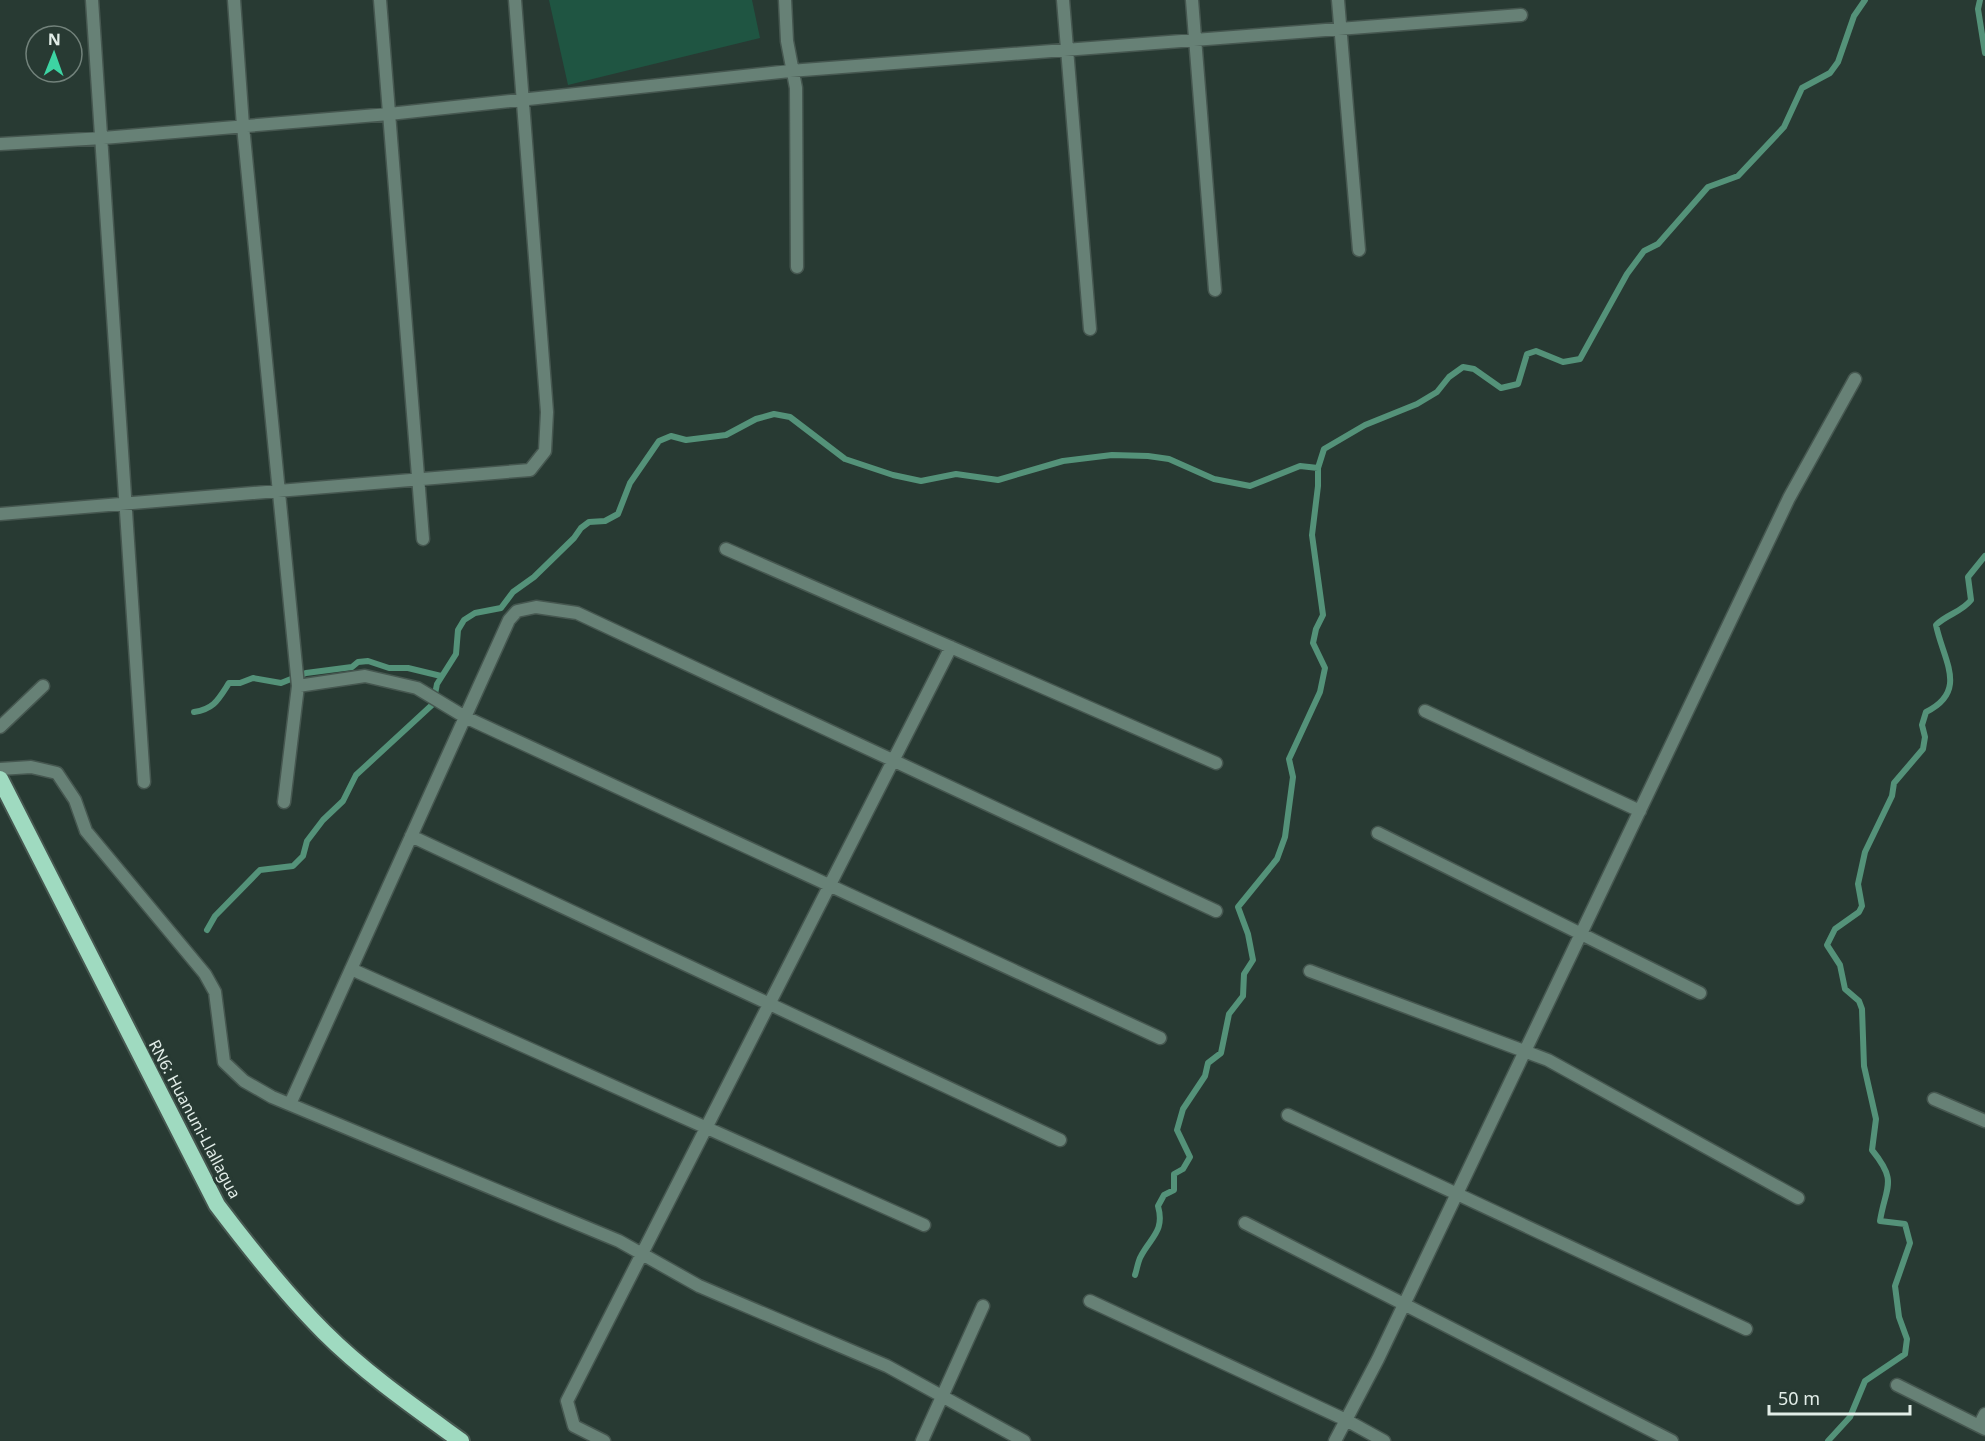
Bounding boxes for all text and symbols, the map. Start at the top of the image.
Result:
north arrow [24,24,84,84]
text: N [48,28,61,50]
street label: RN6: Huanuni-Llallagua [144,1036,246,1202]
scale bar [1769,1378,1910,1416]
text: 50 m [1778,1386,1820,1410]

